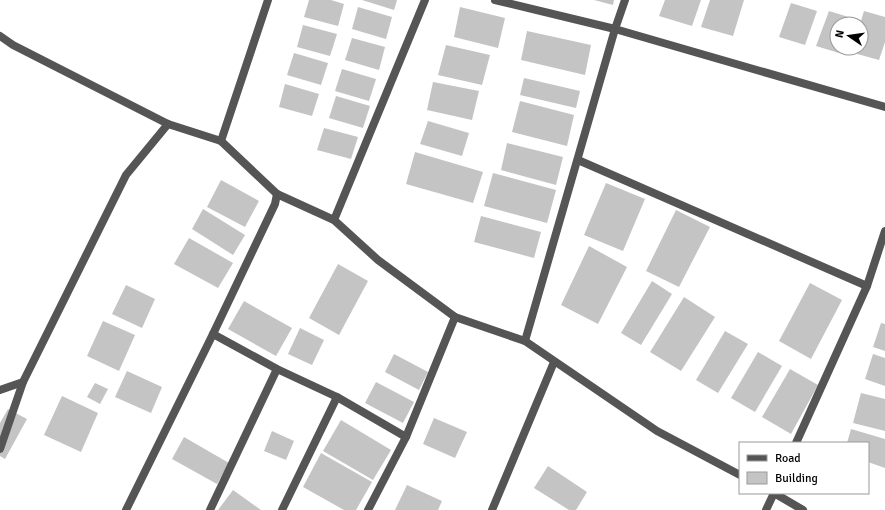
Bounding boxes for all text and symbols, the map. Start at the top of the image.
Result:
north arrow [829,16,869,56]
text: N [833,29,847,39]
legend [739,442,869,494]
text: Road [775,451,801,466]
text: Building [775,471,818,486]

